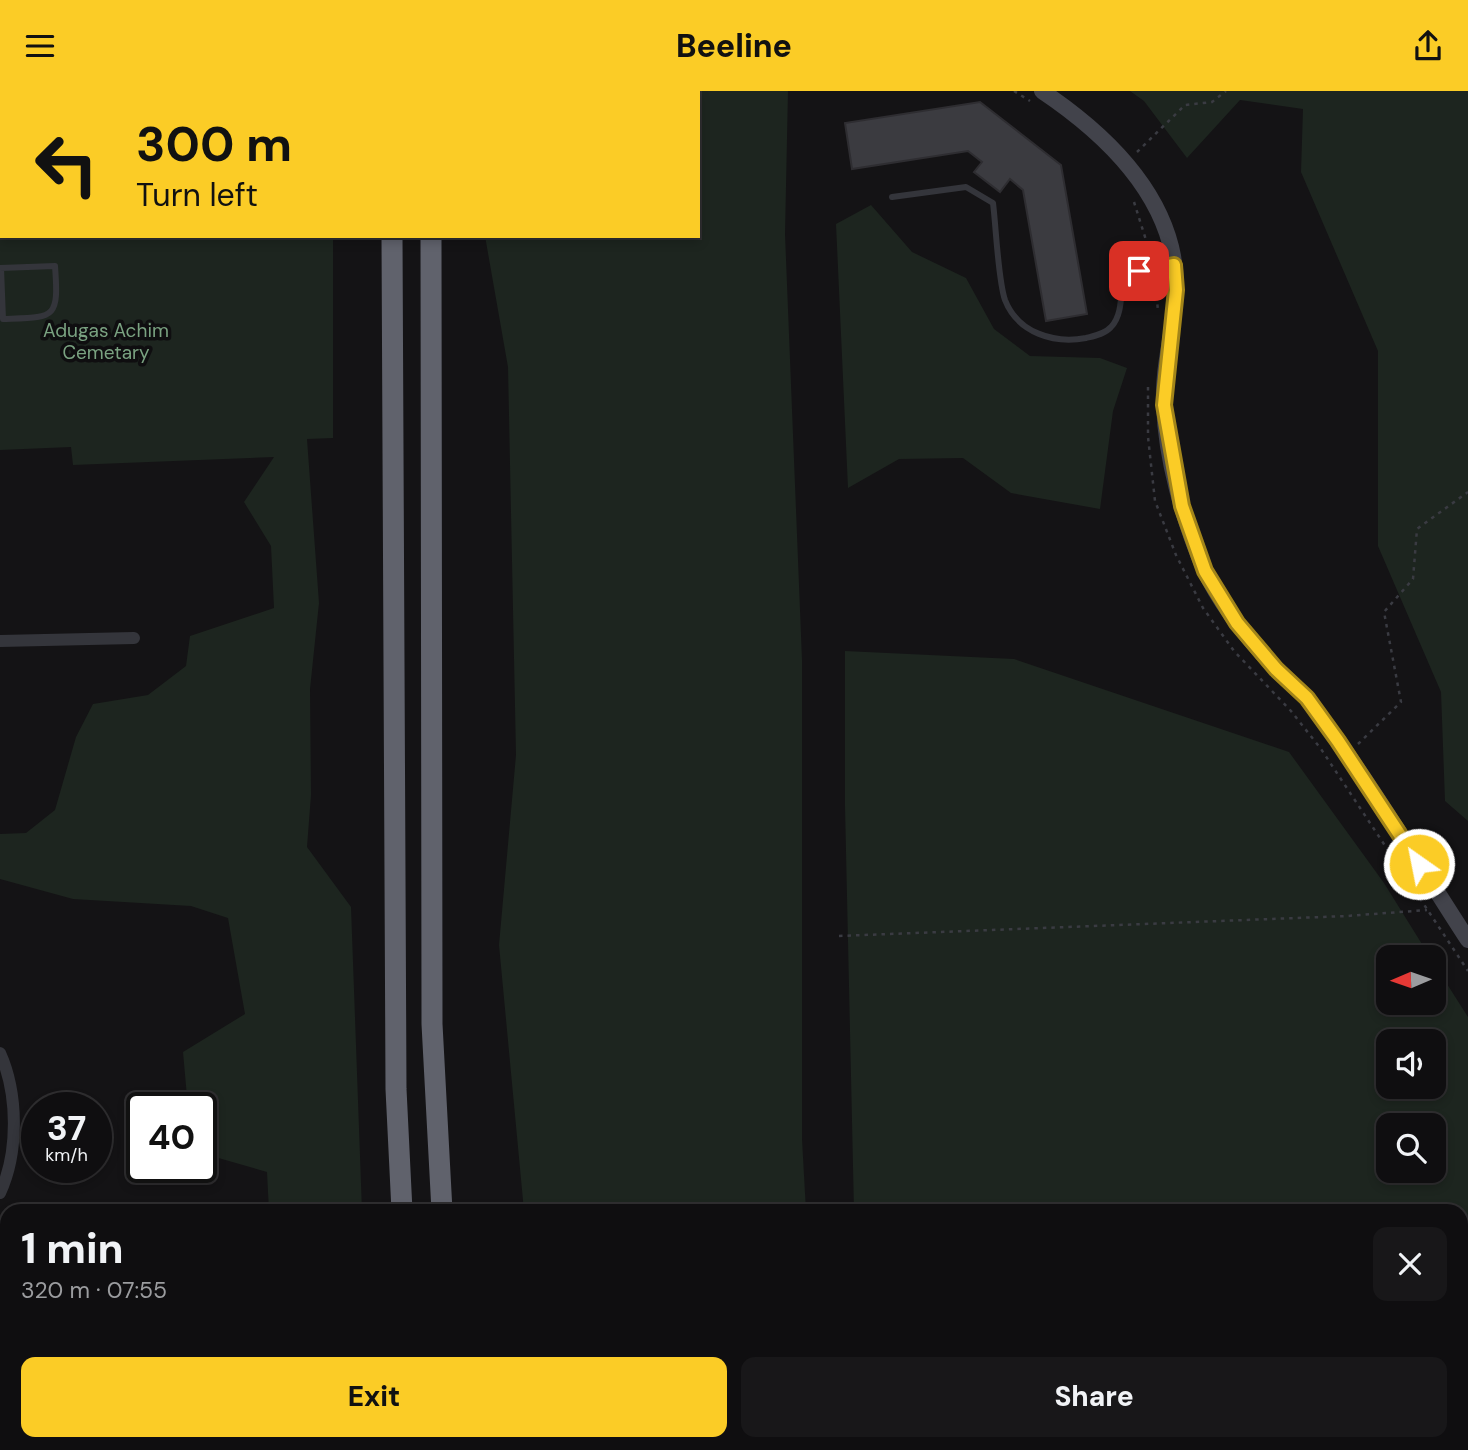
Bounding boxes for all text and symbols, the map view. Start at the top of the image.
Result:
text: Beeline [676,25,792,67]
icon: menu [21,27,59,65]
icon: share [1409,27,1447,65]
text: 300 m [136,112,292,176]
icon: left [21,119,112,210]
text: Turn left [136,174,258,216]
pin [1109,241,1169,301]
icon: arrive [1120,252,1158,290]
park label: Adugas Achim Cemetary [43,318,169,365]
position arrow [1382,827,1456,901]
north arrow [1376,945,1446,1015]
map controls [1376,945,1446,1183]
button: sound [1376,1029,1446,1099]
speed limit sign: 40 [126,1092,217,1183]
text: 37 [47,1105,86,1151]
button: search [1376,1113,1446,1183]
text: km/h [45,1143,88,1167]
text: 1 min [21,1221,124,1276]
button: close [1373,1227,1447,1301]
text: 320 m · 07:55 [21,1275,167,1305]
button: Exit [21,1357,727,1437]
button: Share [741,1357,1447,1437]

